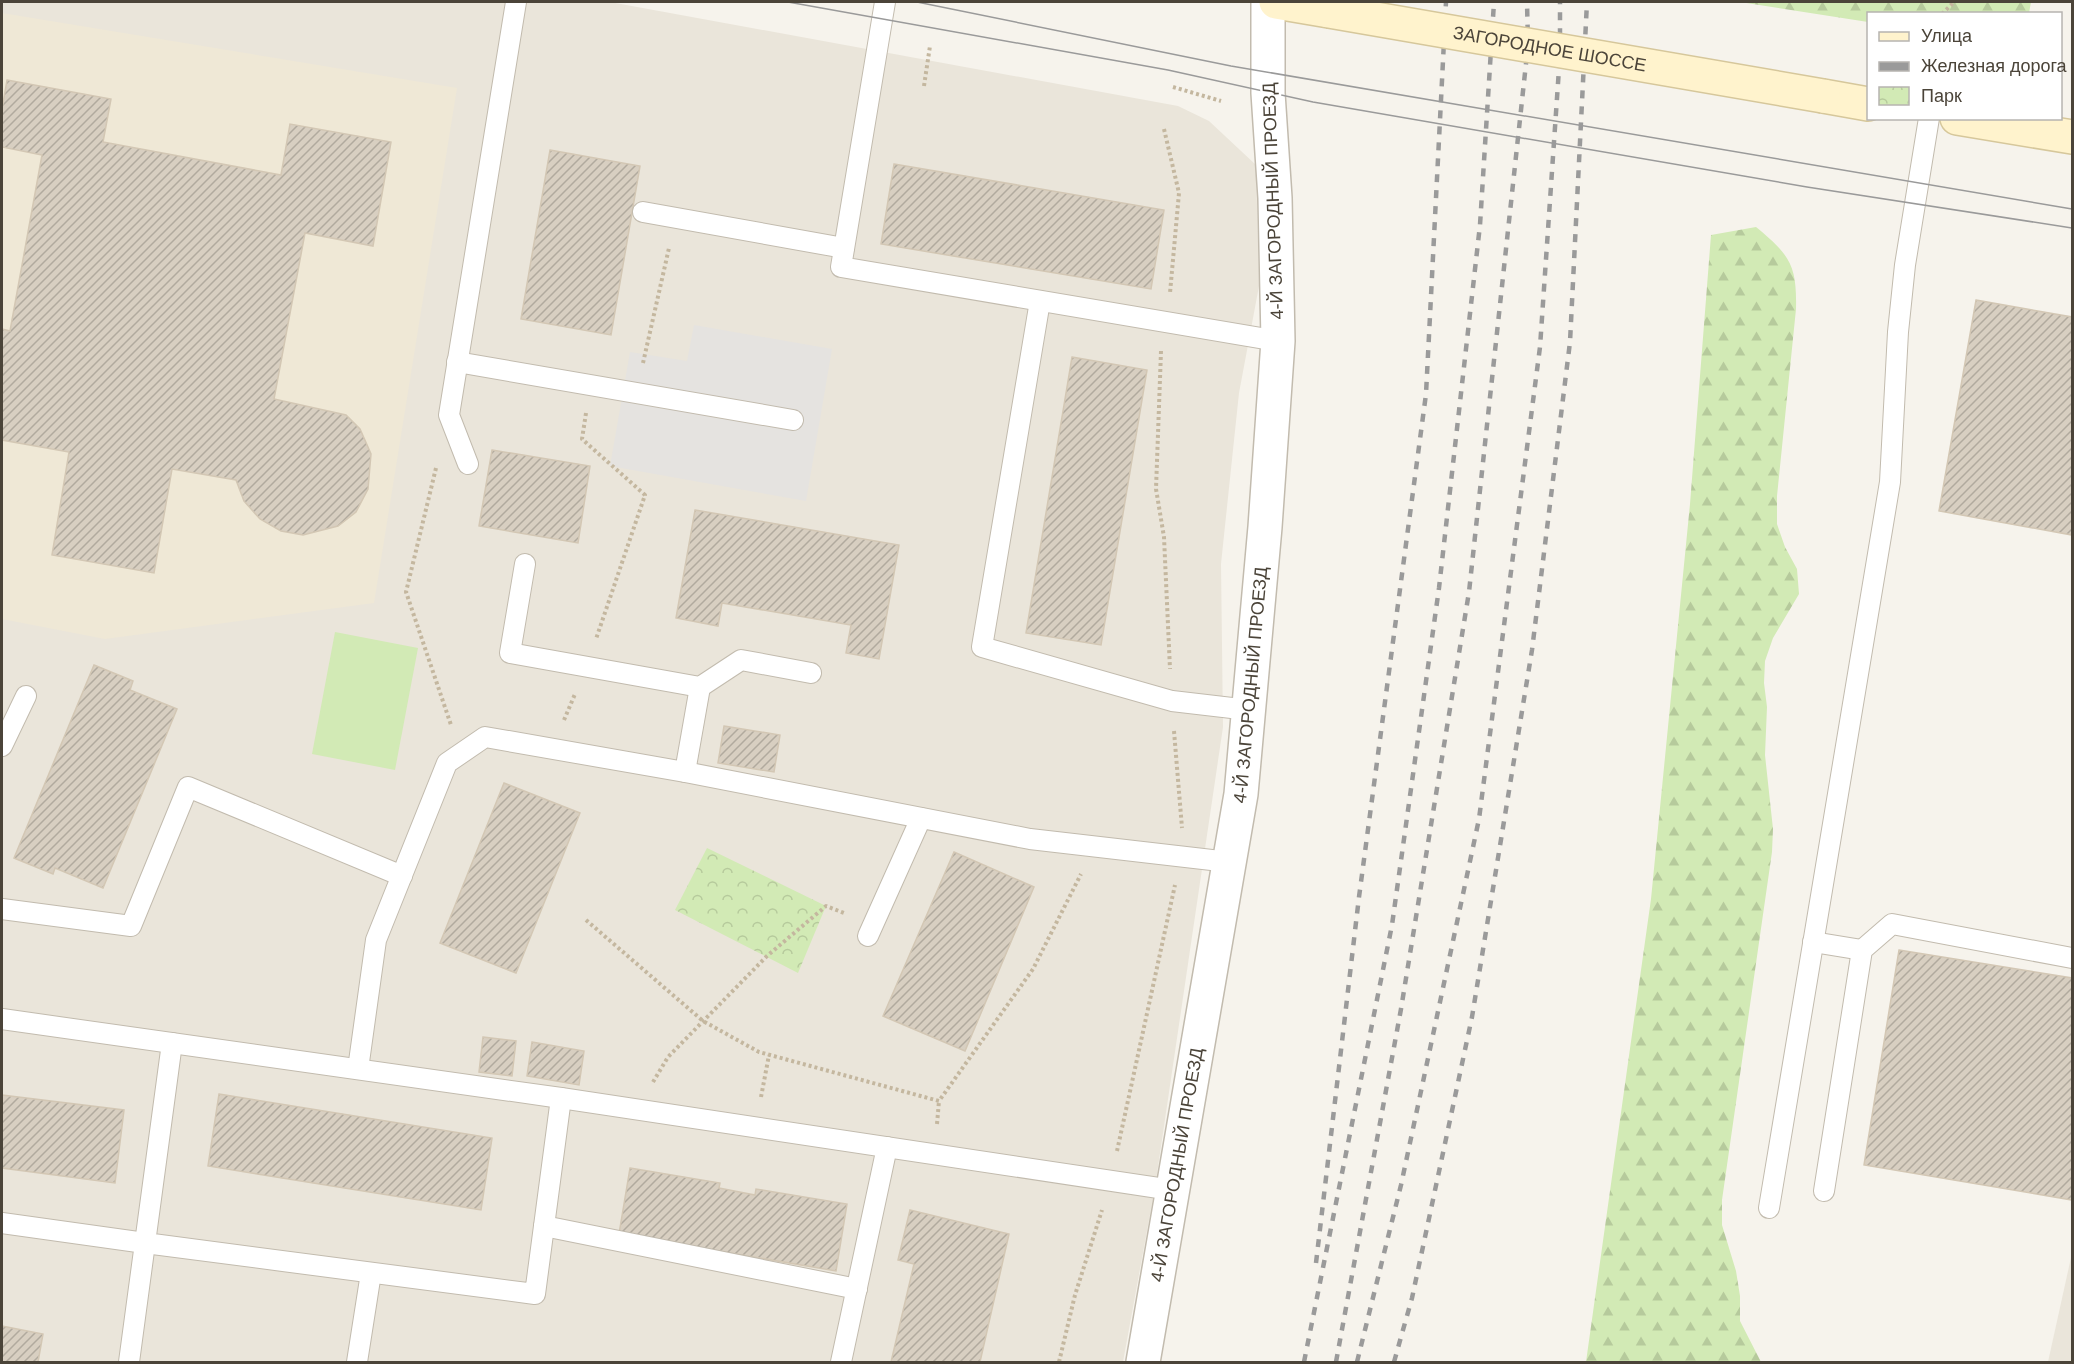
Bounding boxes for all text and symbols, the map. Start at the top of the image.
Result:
legend [1867,12,2062,120]
street label: ЗАГОРОДНОЕ ШОССЕ [1452,23,1648,75]
text: Улица [1921,26,1973,46]
text: Железная дорога [1921,56,2068,76]
street label: 4-Й ЗАГОРОДНЫЙ ПРОЕЗД [1258,82,1287,320]
text: Парк [1921,86,1962,106]
street label: 4-Й ЗАГОРОДНЫЙ ПРОЕЗД [1230,566,1271,805]
street label: 4-Й ЗАГОРОДНЫЙ ПРОЕЗД [1147,1046,1207,1284]

